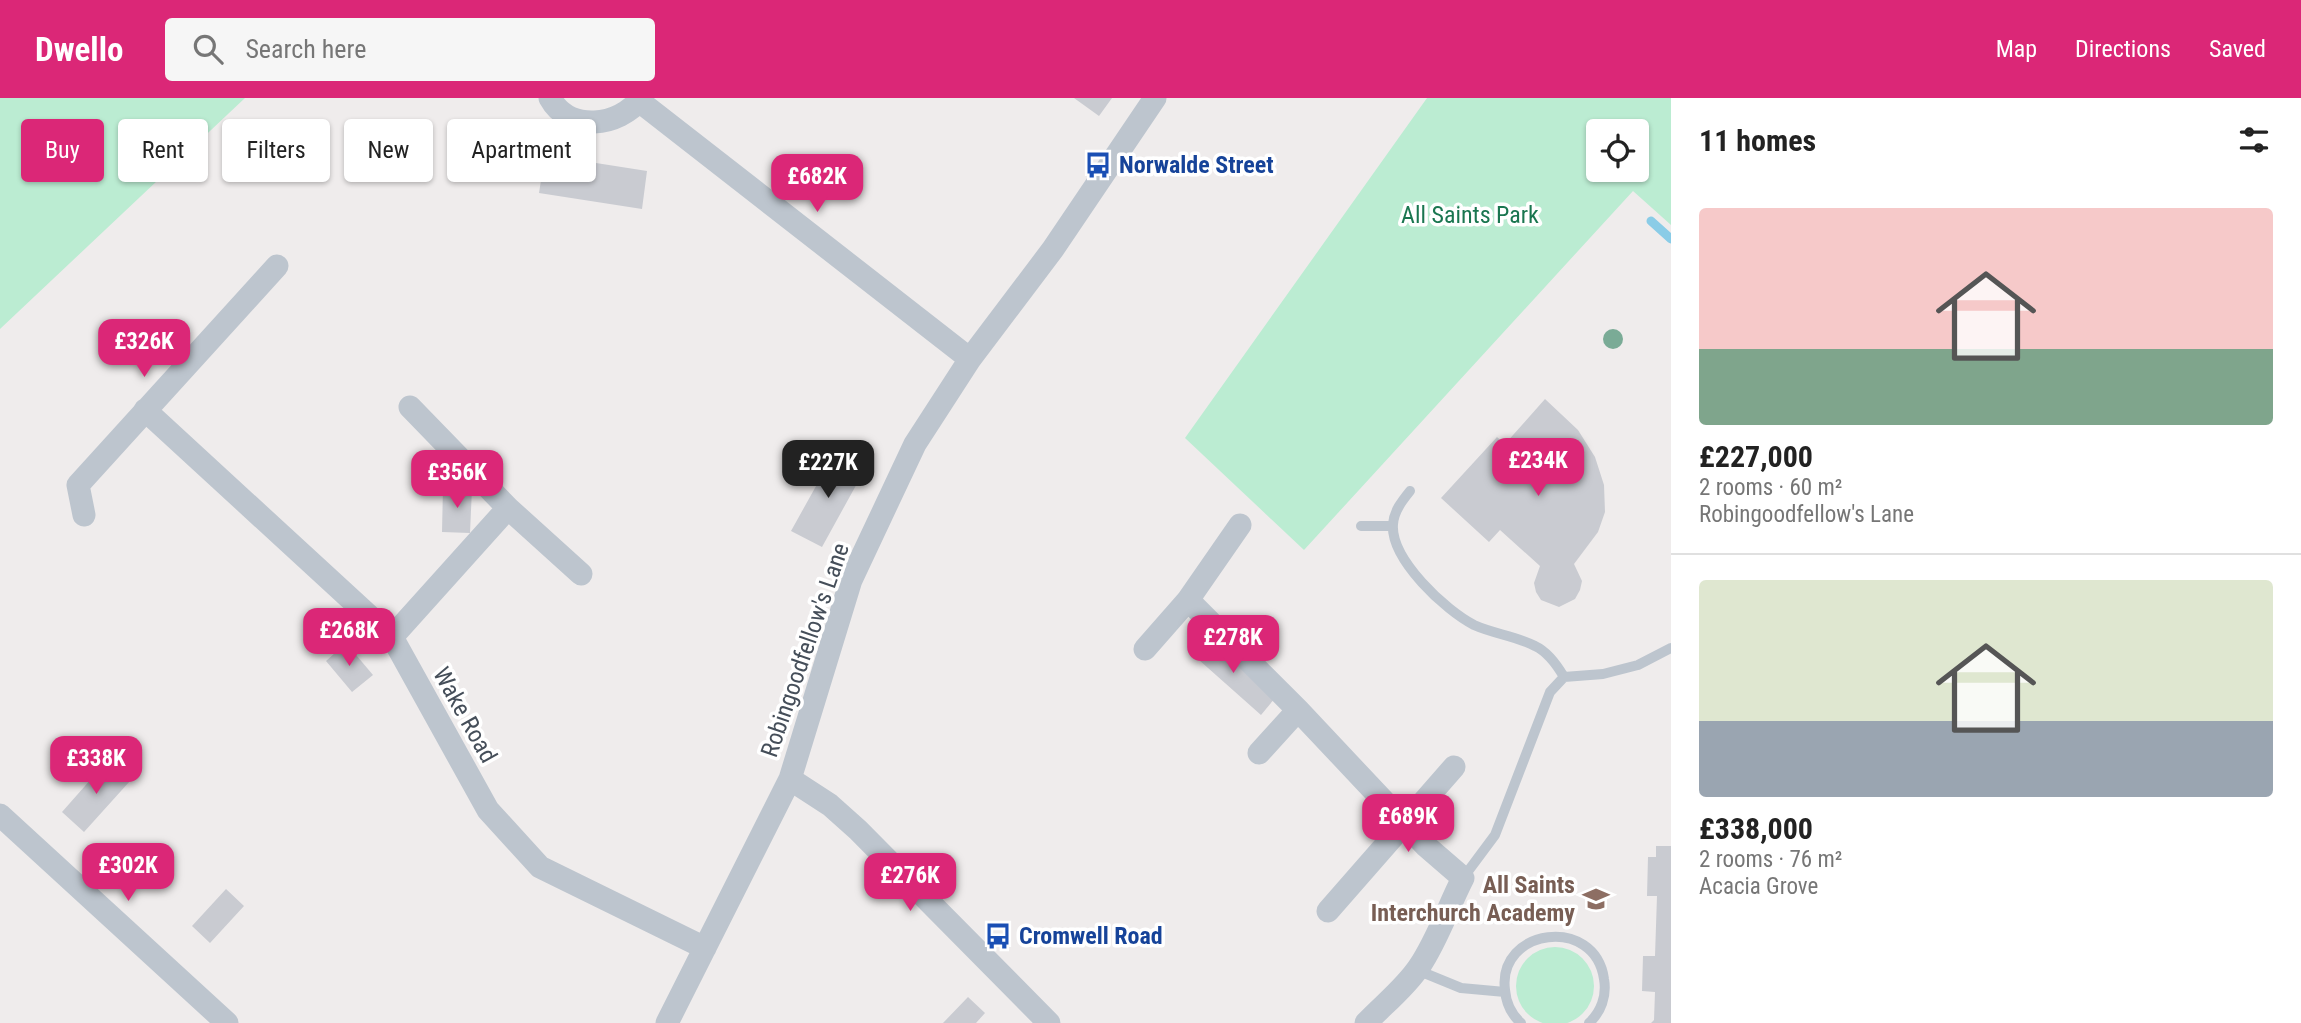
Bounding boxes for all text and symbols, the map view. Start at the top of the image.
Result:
search box [165,18,655,81]
text: Dwello [35,30,123,69]
icon: search [189,30,227,68]
text: Search here [245,34,366,64]
text: Map [1996,35,2037,63]
text: Directions [2075,35,2171,63]
text: Saved [2209,35,2266,63]
chip: Buy [21,119,104,182]
chip: Rent [118,119,208,182]
chip: Filters [222,119,330,182]
chip: New [344,119,433,182]
chip: Apartment [447,119,596,182]
map controls [1586,119,1649,182]
button: locate [1586,119,1649,182]
icon: filters [2235,121,2273,159]
text: 11 homes [1699,123,1816,158]
bus stop icon: Norwalde Street [1083,150,1113,180]
place label: Norwalde Street [1119,151,1274,179]
pin: £682K [768,155,866,214]
text: £682K [787,163,847,190]
park label: All Saints Park [1401,201,1539,229]
icon: home [1923,253,2049,379]
pin: £326K [95,320,193,379]
text: £326K [114,328,174,355]
pin: £234K [1489,438,1587,498]
text: £227,000 [1699,439,1813,474]
pin: £227K [779,440,877,500]
text: £234K [1508,447,1568,474]
text: £227K [798,449,858,476]
pin: £356K [408,450,506,510]
text: £356K [427,459,487,486]
text: 2 rooms · 60 m² [1699,474,1842,501]
text: Robingoodfellow's Lane [1699,501,1914,528]
street label: Robingoodfellow's Lane [755,539,855,761]
pin: £268K [300,608,398,668]
pin: £278K [1184,616,1282,675]
text: £268K [319,617,379,644]
text: £278K [1203,624,1263,651]
icon: home [1923,625,2049,751]
street label: Wake Road [427,662,503,768]
pin: £338K [47,736,145,796]
text: £338K [66,745,126,772]
pin: £689K [1359,794,1457,854]
text: £689K [1378,803,1438,830]
text: £338,000 [1699,811,1813,846]
pin: £302K [79,844,177,903]
text: 2 rooms · 76 m² [1699,846,1842,873]
text: £302K [98,852,158,879]
pin: £276K [861,854,959,913]
text: £276K [880,862,940,889]
place label: All Saints Interchurch Academy [1371,871,1575,927]
text: Acacia Grove [1699,873,1818,900]
school or university icon: All Saints Interchurch Academy [1581,884,1611,914]
bus stop icon: Cromwell Road [983,921,1013,951]
place label: Cromwell Road [1019,922,1163,950]

